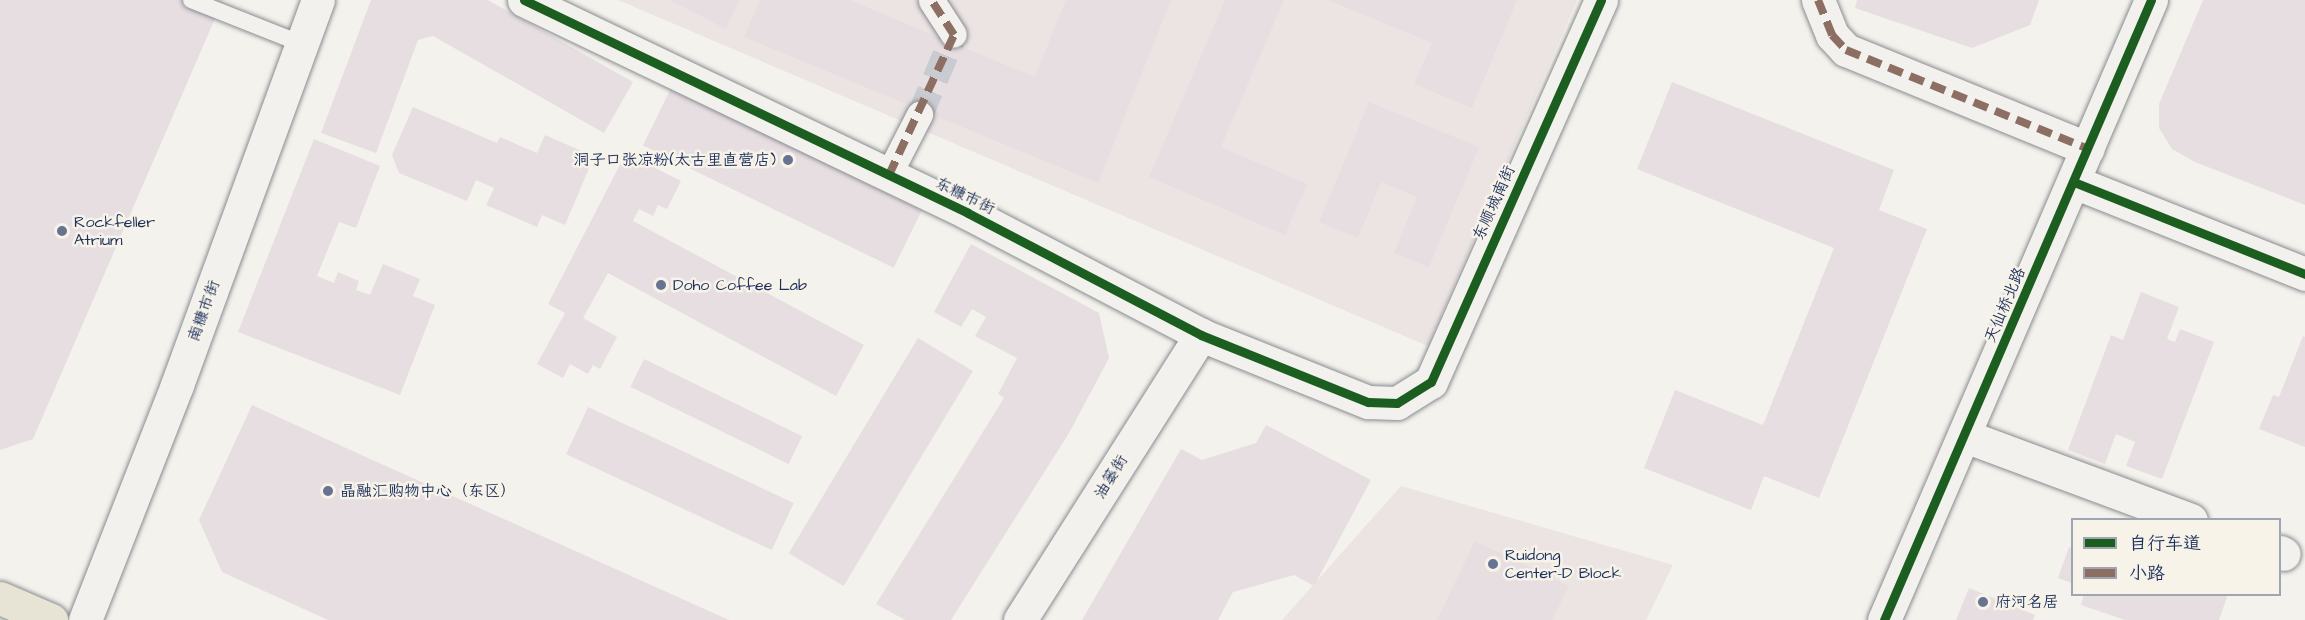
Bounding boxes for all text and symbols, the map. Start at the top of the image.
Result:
place label: 洞子口张凉粉(太古里直营店) [574,150,776,170]
marker: 洞子口张凉粉(太古里直营店) [781,153,795,167]
street label: 东顺城南街 [1469,163,1519,243]
street label: 东糠市街 [932,173,998,219]
place label: Rockfeller Atrium [74,212,155,250]
marker: Rockfeller Atrium [55,224,69,238]
street label: 天仙桥北路 [1981,264,2029,346]
place label: Doho Coffee Lab [673,275,807,295]
street label: 南糠市街 [184,278,224,344]
marker: Doho Coffee Lab [654,278,668,292]
street label: 油篓街 [1090,452,1132,502]
place label: 晶融汇购物中心（东区） [340,481,516,501]
marker: 晶融汇购物中心（东区） [321,484,335,498]
legend [2071,518,2281,596]
text: 自行车道 [2129,531,2201,556]
place label: Ruidong Center-D Block [1505,545,1622,583]
marker: Ruidong Center-D Block [1486,557,1500,571]
text: 小路 [2129,561,2165,586]
place label: 府河名居 [1995,592,2059,612]
marker: 府河名居 [1976,595,1990,609]

